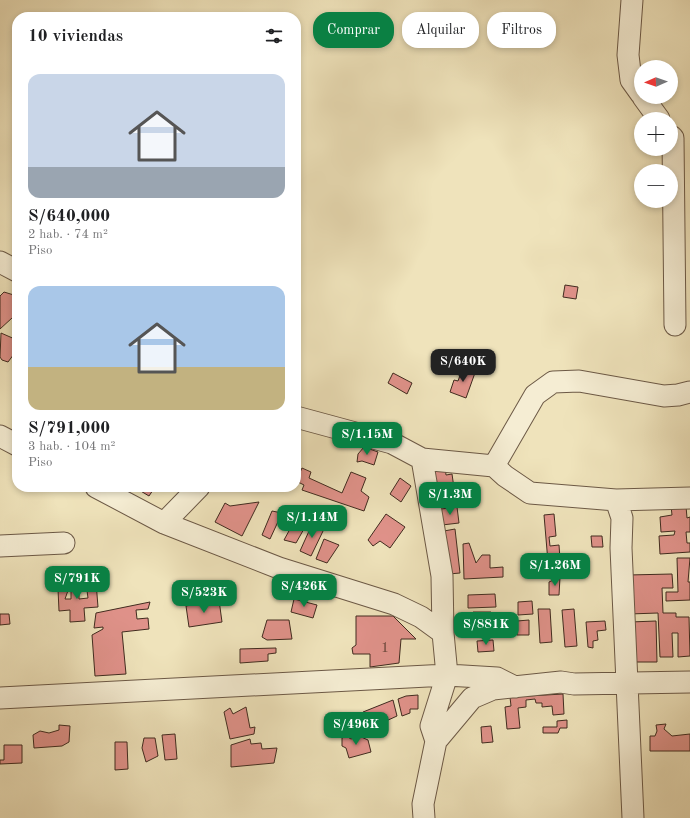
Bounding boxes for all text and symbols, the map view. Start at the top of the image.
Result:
chip: Comprar [313,12,394,48]
chip: Alquilar [402,12,479,48]
chip: Filtros [487,12,556,48]
icon: filters [263,25,285,47]
text: 10 viviendas [28,28,123,45]
north arrow [634,60,678,104]
map controls [634,60,678,208]
icon: home [121,100,193,172]
button: + [634,112,678,156]
button: − [634,164,678,208]
text: S/640,000 [28,208,110,225]
text: 2 hab. · 74 m² [28,228,108,241]
text: Piso [28,244,52,257]
icon: home [121,312,193,384]
pin: S/640K [430,349,496,383]
text: S/640K [440,355,486,368]
text: S/791,000 [28,420,110,437]
pin: S/1.15M [330,422,404,456]
text: S/1.15M [341,428,393,441]
text: 3 hab. · 104 m² [28,440,115,453]
text: Piso [28,456,52,469]
pin: S/1.3M [417,482,483,516]
text: S/1.3M [428,488,472,501]
pin: S/1.14M [275,505,349,539]
text: S/1.14M [286,511,338,524]
pin: S/1.26M [518,553,592,587]
text: S/1.26M [529,559,581,572]
pin: S/791K [44,566,110,600]
text: S/791K [54,572,100,585]
pin: S/426K [271,574,337,608]
pin: S/523K [171,580,237,614]
text: S/426K [281,580,327,593]
text: S/523K [181,586,227,599]
pin: S/881K [453,612,519,646]
text: S/881K [463,618,509,631]
house number: 1 [381,641,389,655]
pin: S/496K [323,712,389,746]
text: S/496K [333,718,379,731]

